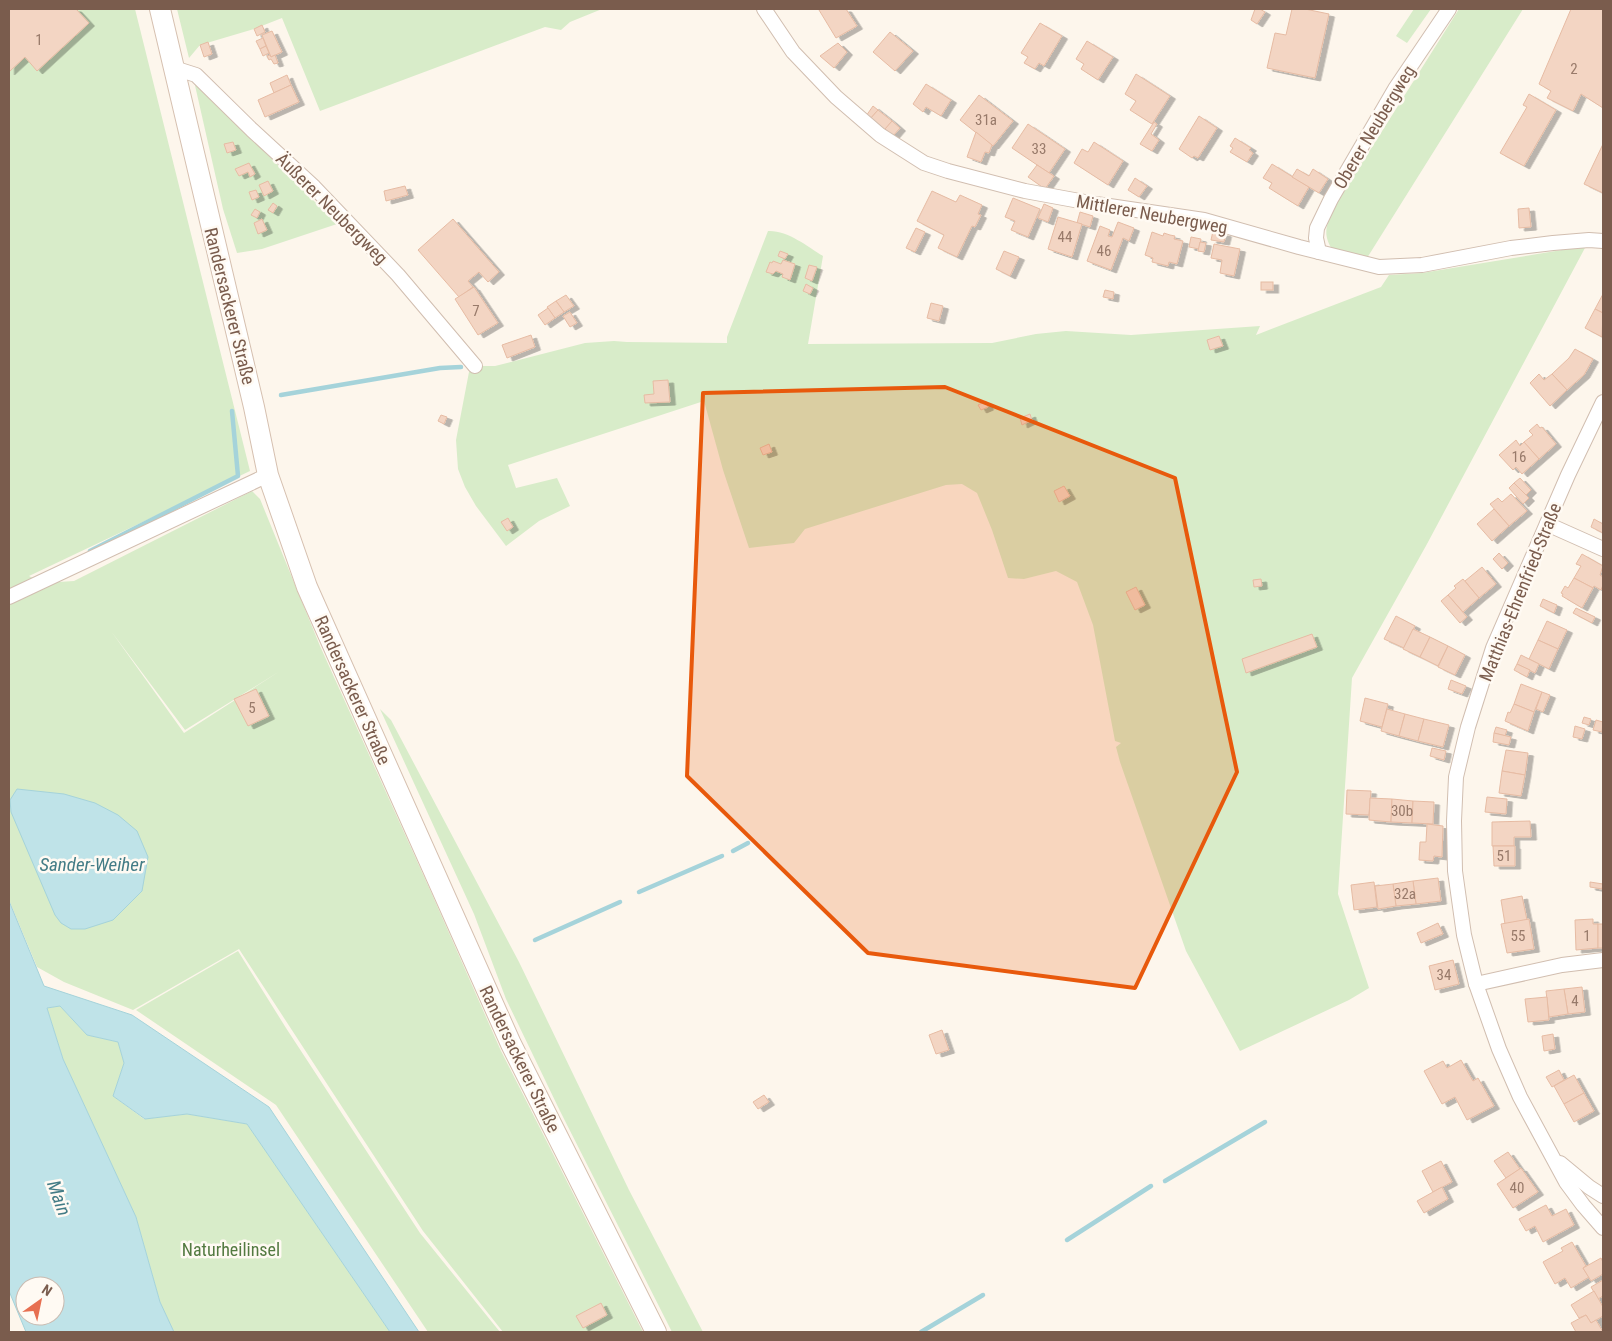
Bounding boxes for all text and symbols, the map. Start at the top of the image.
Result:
house number: 1 [35,31,43,49]
house number: 2 [1570,60,1578,78]
street label: Oberer Neubergweg [1329,61,1419,193]
house number: 31a [975,111,997,129]
house number: 33 [1032,140,1046,158]
street label: Äußerer Neubergweg [272,148,392,268]
street label: Mittlerer Neubergweg [1075,190,1229,238]
street label: Randersackerer Straße [200,225,260,387]
house number: 44 [1058,228,1072,246]
house number: 46 [1097,242,1111,260]
house number: 7 [472,302,480,320]
house number: 16 [1512,448,1526,466]
street label: Matthias-Ehrenfried-Straße [1475,500,1565,684]
street label: Randersackerer Straße [311,612,395,768]
house number: 5 [248,699,256,717]
house number: 30b [1391,802,1413,820]
house number: 51 [1497,847,1511,865]
water label: Sander-Weiher [39,853,145,876]
house number: 32a [1394,885,1416,903]
house number: 55 [1511,927,1525,945]
house number: 1 [1583,927,1591,945]
house number: 34 [1437,966,1451,984]
street label: Randersackerer Straße [475,982,565,1136]
house number: 4 [1571,992,1579,1010]
water label: Main [42,1177,76,1219]
house number: 40 [1510,1179,1524,1197]
park label: Naturheilinsel [182,1239,280,1260]
north arrow [15,1276,65,1326]
text: N [39,1281,55,1299]

